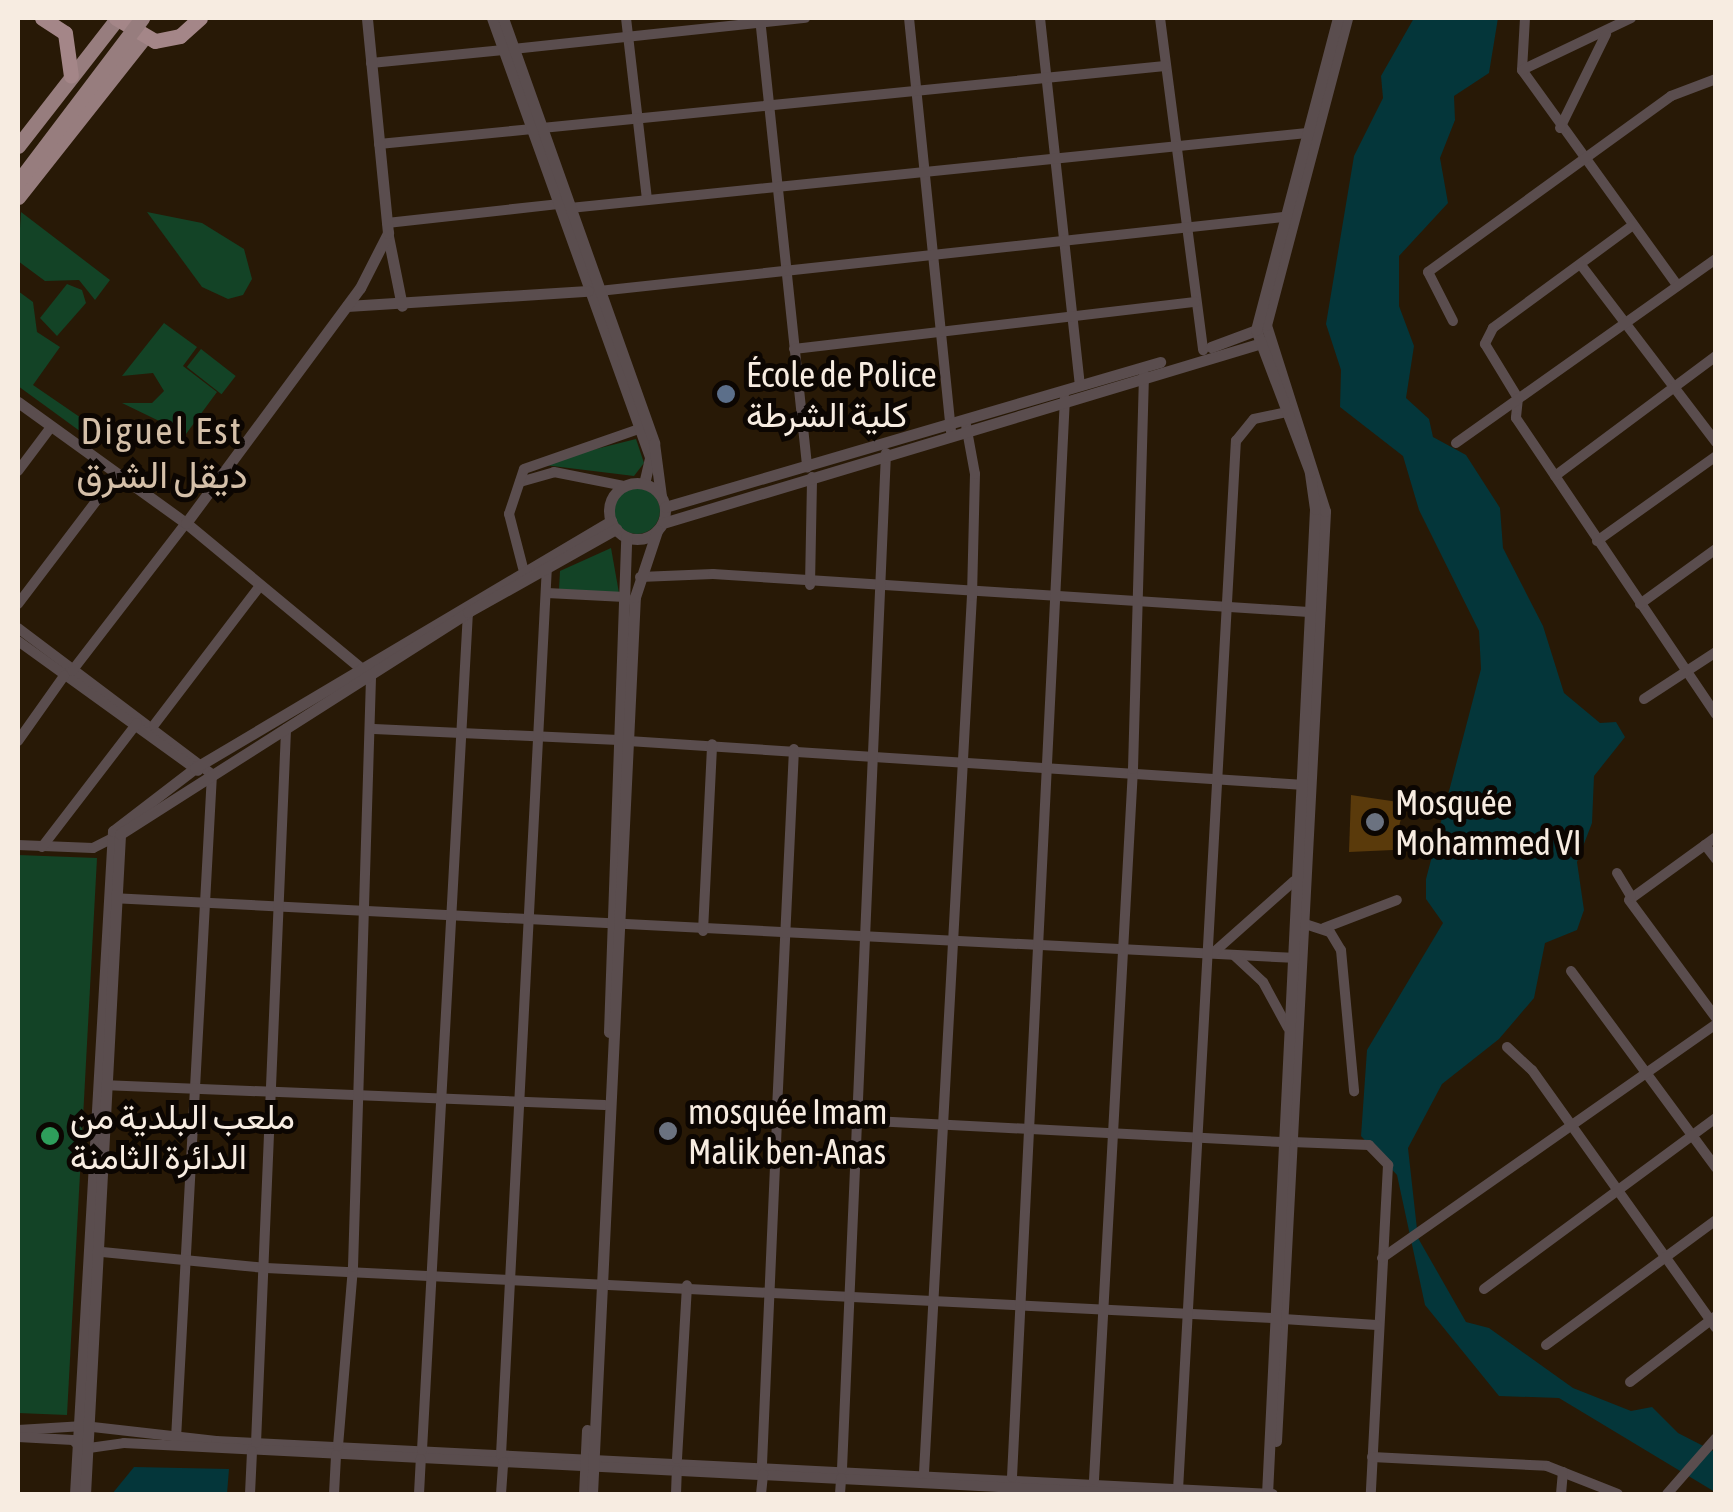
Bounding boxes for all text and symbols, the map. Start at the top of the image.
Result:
place label: École de Police كلية الشرطة [746,353,937,435]
marker: École de Police كلية الشرطة [715,383,737,405]
district label: Diguel Est ديقل الشرق [76,408,248,498]
place label: Mosquée Mohammed VI [1395,781,1582,863]
marker: Mosquée Mohammed VI [1364,811,1386,833]
place label: mosquée Imam Malik ben-Anas [688,1090,887,1172]
place label: ملعب البلدية من الدائرة الثامنة [70,1095,295,1177]
marker: mosquée Imam Malik ben-Anas [657,1120,679,1142]
marker: ملعب البلدية من الدائرة الثامنة [39,1125,61,1147]

